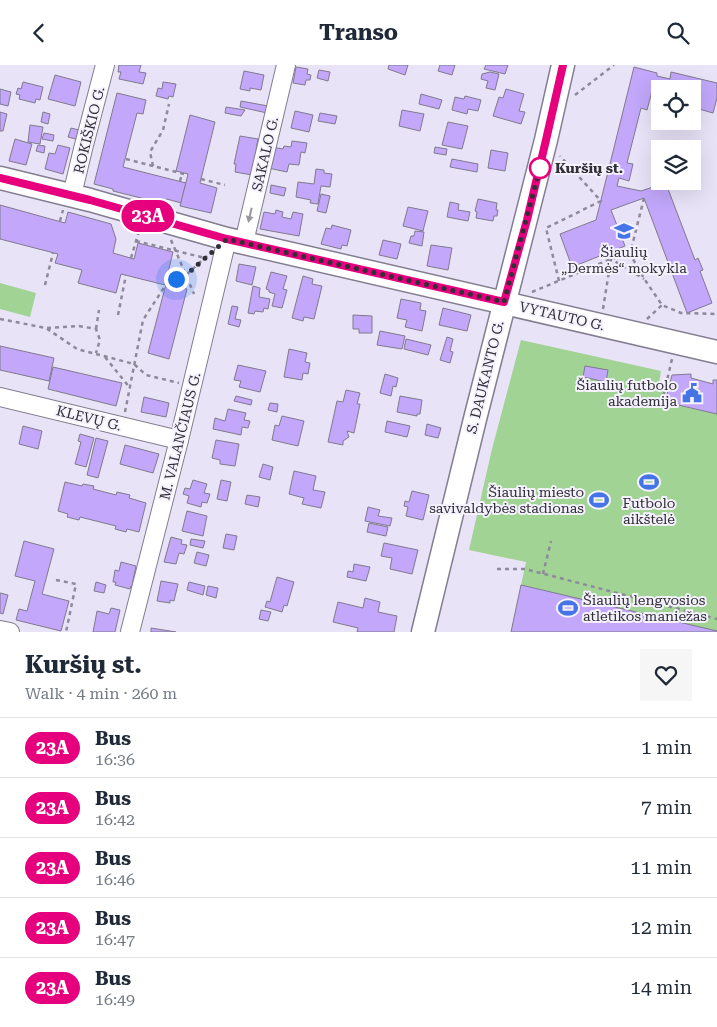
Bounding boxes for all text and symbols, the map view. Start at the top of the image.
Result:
icon: back [25,19,53,47]
icon: search [664,19,692,47]
text: Transo [319,20,398,45]
map controls [651,80,701,190]
button: locate [651,80,701,130]
street label: ROKIŠKIO G. [70,85,108,175]
street label: SAKALO G. [249,115,281,193]
button: layers [651,140,701,190]
marker: Kuršių st. [529,157,551,179]
place label: Kuršių st. [555,160,623,176]
line badge: 23A [119,200,177,232]
text: 23A [131,205,165,226]
one-way arrow [246,207,254,222]
school or university icon: Šiaulių „Dermės“ mokykla [613,220,635,242]
place label: Šiaulių „Dermės“ mokykla [561,244,687,276]
your location [164,267,189,292]
street label: VYTAUTO G. [518,298,606,334]
street label: S. DAUKANTO G. [463,319,507,435]
street label: M. VALANČIAUS G. [156,371,204,501]
place label: Šiaulių futbolo akademija [577,377,677,409]
public building icon: Šiaulių futbolo akademija [681,382,703,404]
street label: KLEVŲ G. [55,402,123,434]
sports icon: Futbolo aikštelė [638,471,660,493]
place label: Šiaulių miesto savivaldybės stadionas [429,484,584,516]
sports icon: Šiaulių miesto savivaldybės stadionas [588,489,610,511]
place label: Futbolo aikštelė [623,495,675,527]
place label: Šiaulių lengvosios atletikos maniežas [583,592,707,624]
sports icon: Šiaulių lengvosios atletikos maniežas [557,597,579,619]
button: heart [640,649,692,701]
text: Kuršių st. [25,651,142,679]
text: Walk · 4 min · 260 m [25,684,177,703]
text: Bus [95,727,131,750]
text: 1 min [641,736,692,759]
text: 23A [36,737,69,758]
text: 16:36 [95,750,135,769]
text: Bus [95,787,131,810]
text: 7 min [641,796,692,819]
text: 23A [36,797,69,818]
text: 16:42 [95,810,135,829]
text: Bus [95,847,131,870]
text: 11 min [630,856,692,879]
text: 23A [36,857,69,878]
text: 16:46 [95,870,135,889]
text: Bus [95,907,131,930]
text: 12 min [630,916,692,939]
text: 23A [36,917,69,938]
text: 16:47 [95,930,135,949]
text: Bus [95,967,131,990]
text: 14 min [630,976,692,999]
text: 23A [36,977,69,998]
text: 16:49 [95,990,135,1009]

